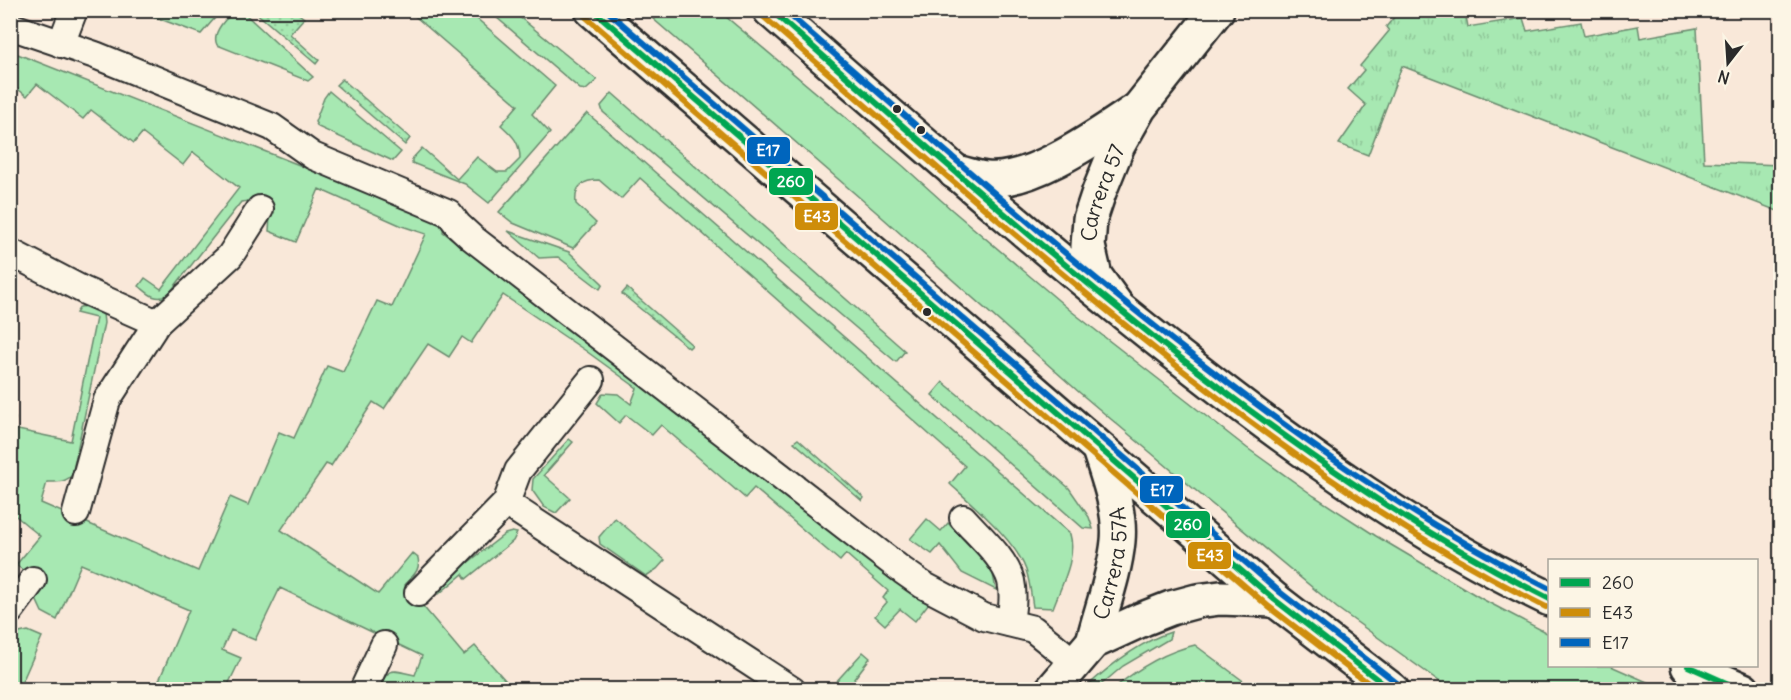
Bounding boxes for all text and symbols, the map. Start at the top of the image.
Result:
north arrow [1698,33,1758,93]
text: N [1715,66,1732,89]
unlabelled marker [891,103,903,115]
unlabelled marker [915,124,927,136]
line badge: E17 [746,136,791,165]
text: E17 [756,140,780,160]
street label: Carrera 57 [1075,140,1130,242]
line badge: 260 [768,167,814,196]
text: 260 [777,171,805,191]
line badge: E43 [794,202,839,231]
text: E43 [803,206,831,226]
unlabelled marker [921,306,933,318]
line badge: E17 [1139,475,1184,504]
text: E17 [1150,480,1174,500]
street label: Carrera 57A [1086,505,1132,623]
line badge: 260 [1165,510,1211,539]
text: 260 [1174,514,1202,534]
line badge: E43 [1187,541,1232,570]
text: E43 [1196,545,1224,565]
legend [1548,559,1758,667]
text: 260 [1602,571,1634,594]
text: E43 [1602,601,1633,624]
text: E17 [1602,631,1629,654]

